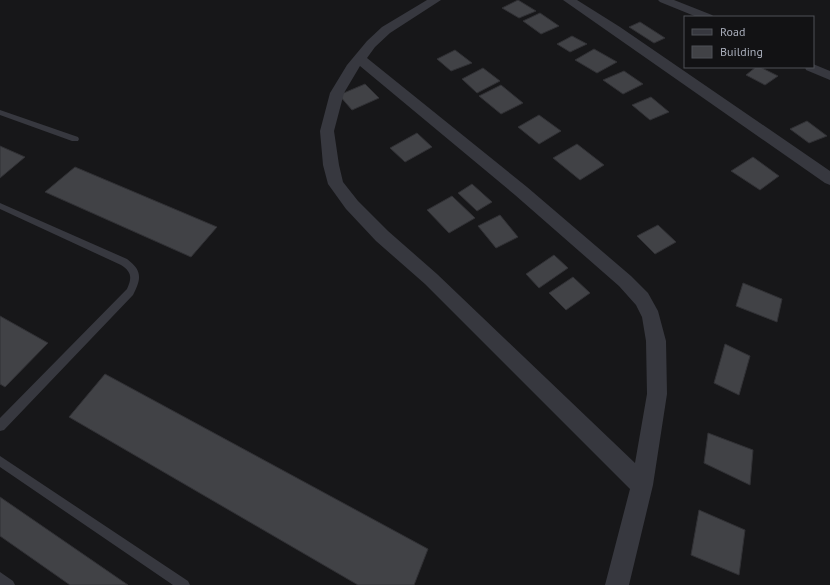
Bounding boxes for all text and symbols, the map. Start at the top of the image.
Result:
legend [684,16,814,68]
text: Road [720,24,745,39]
text: Building [720,44,763,59]

